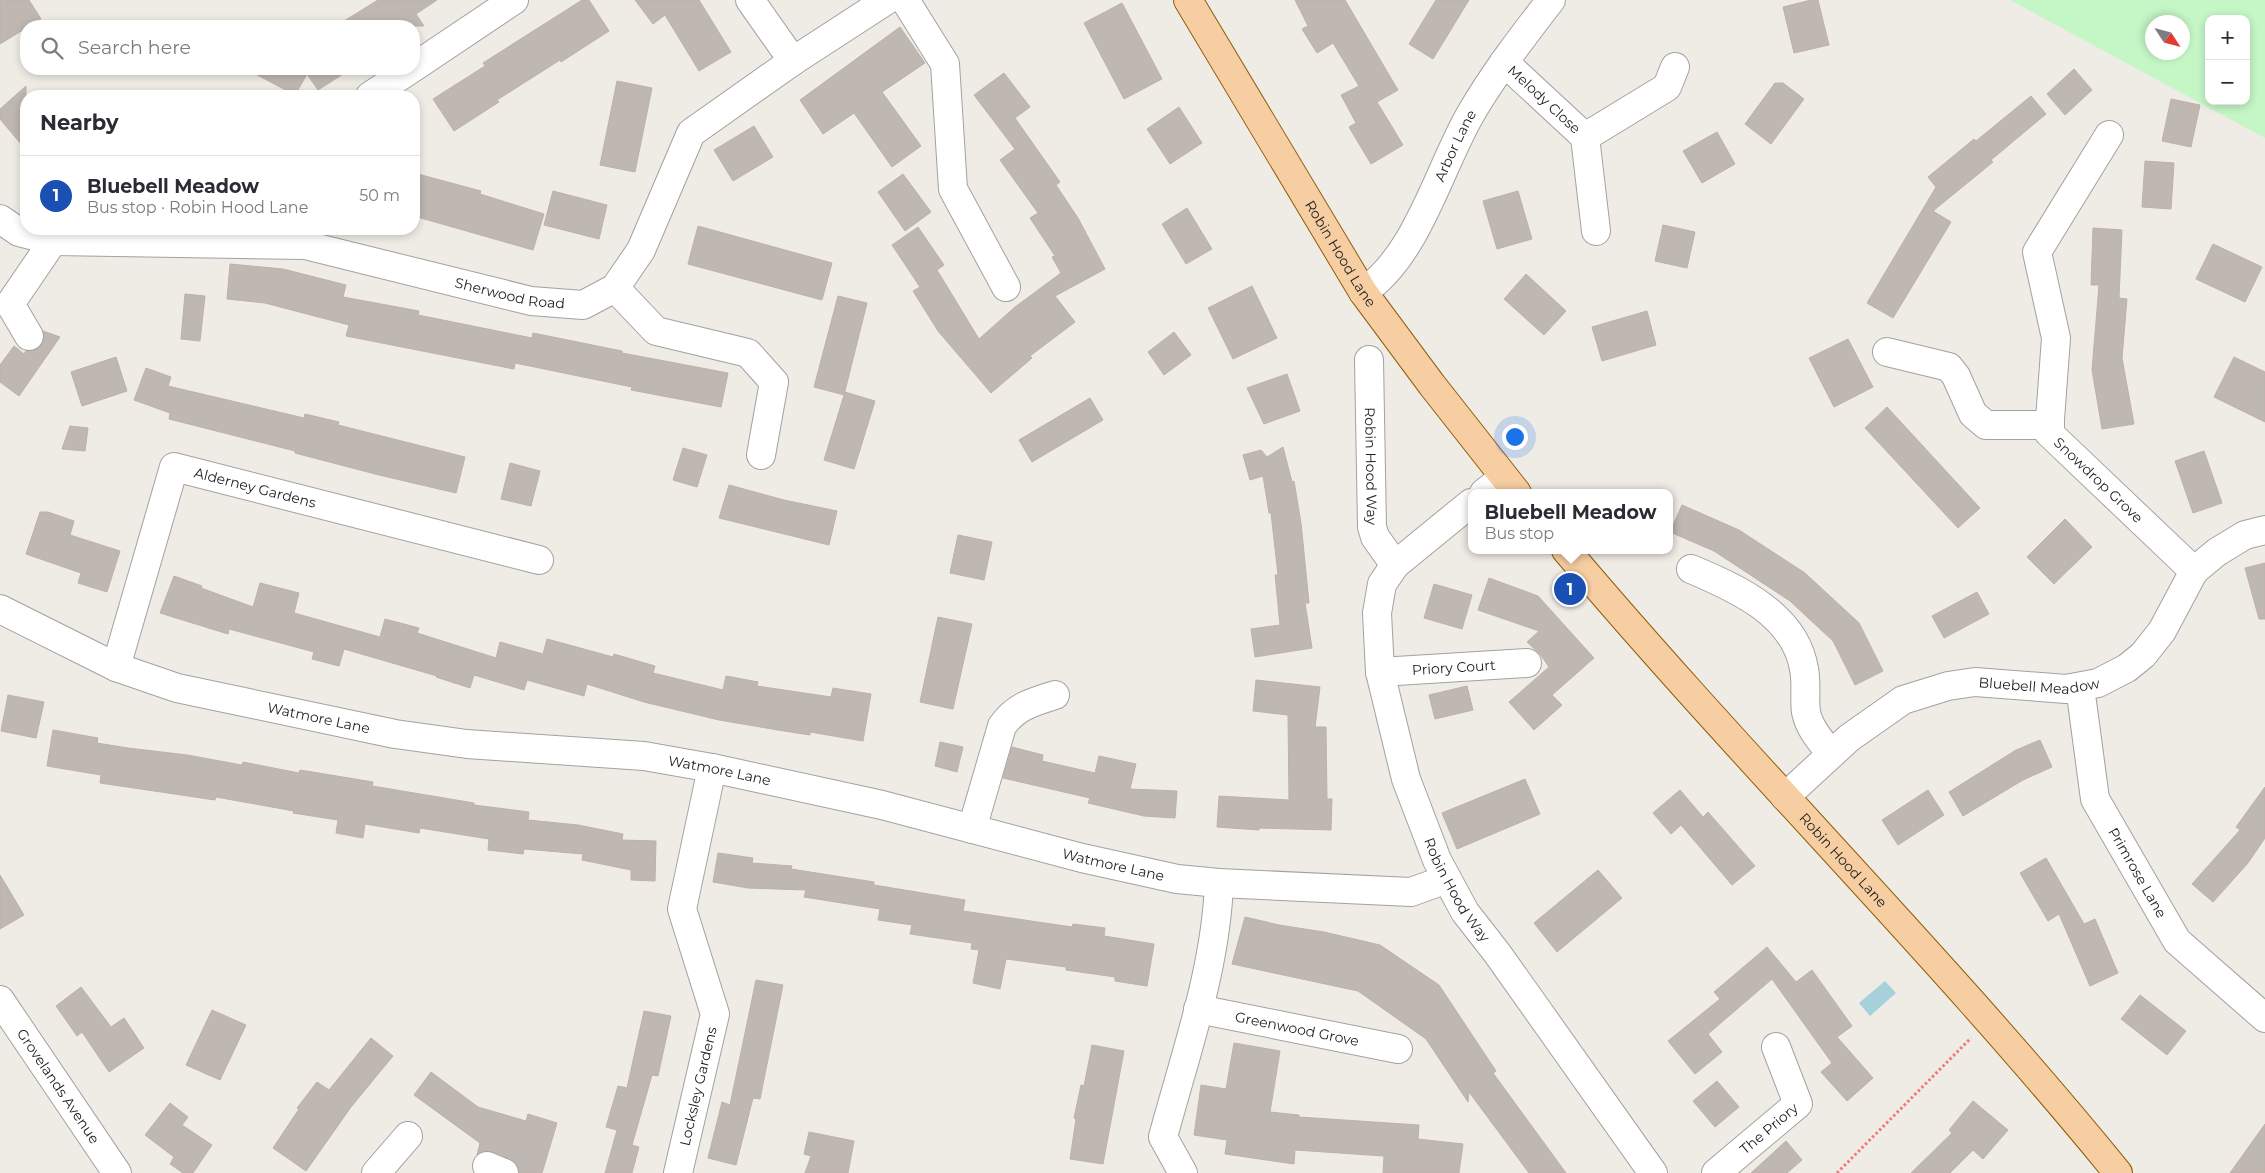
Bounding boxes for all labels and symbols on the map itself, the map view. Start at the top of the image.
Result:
north arrow [2145,15,2190,60]
street label: Melody Close [1504,61,1585,138]
street label: Arbor Lane [1430,106,1480,184]
street label: Robin Hood Lane [1301,197,1380,311]
street label: Sherwood Road [453,274,565,313]
street label: Robin Hood Way [1361,407,1381,525]
your location [1502,424,1528,450]
street label: Snowdrop Grove [2050,433,2147,527]
street label: Alderney Gardens [192,463,318,512]
pin: 1 [1554,570,1586,608]
street label: Priory Court [1411,656,1497,679]
street label: Bluebell Meadow [1978,673,2102,698]
street label: Watmore Lane [266,698,372,737]
street label: Watmore Lane [667,751,773,790]
street label: Robin Hood Lane [1795,809,1891,911]
street label: Primrose Lane [2104,824,2171,921]
street label: Robin Hood Way [1420,835,1494,946]
street label: Watmore Lane [1060,844,1166,885]
street label: Greenwood Grove [1233,1008,1361,1050]
street label: Grovelands Avenue [13,1025,104,1147]
street label: Locksley Gardens [676,1025,721,1148]
street label: The Priory [1736,1099,1802,1158]

